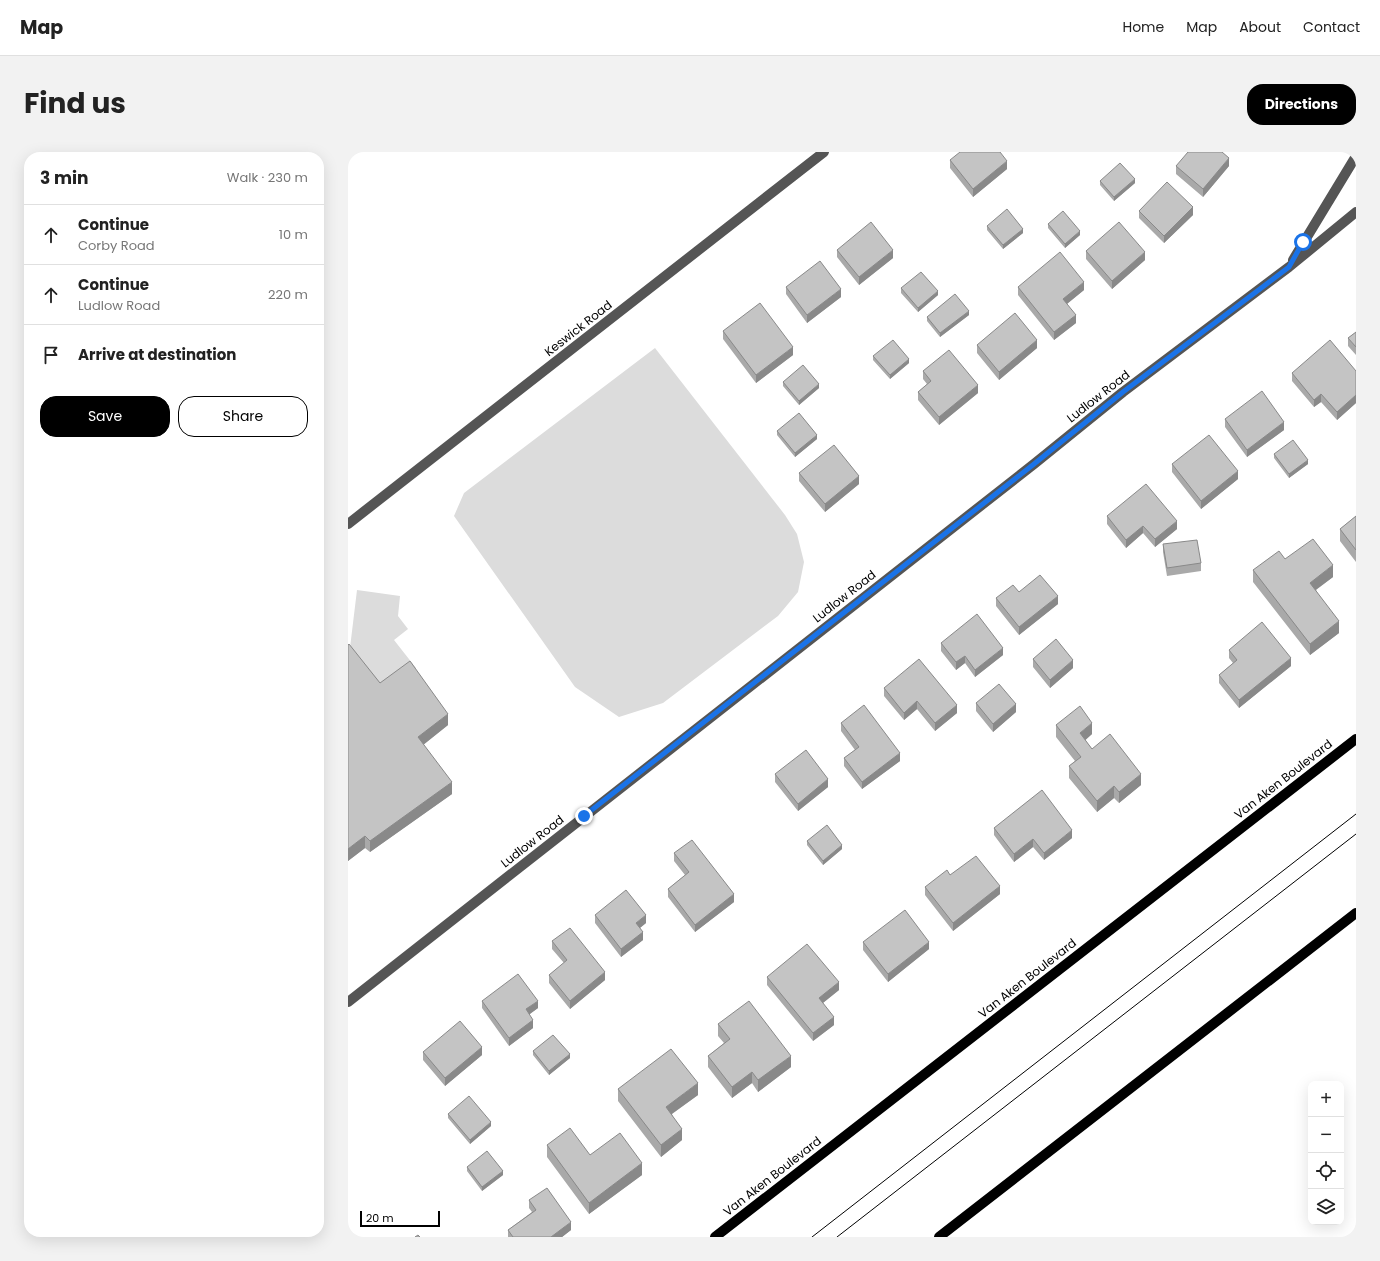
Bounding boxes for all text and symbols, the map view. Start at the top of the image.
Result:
text: Map [20,14,63,41]
text: Home [1122,17,1164,37]
text: Map [1186,17,1217,37]
text: About [1239,17,1281,37]
text: Contact [1303,17,1360,37]
text: Find us [24,84,126,123]
button: Directions [1247,84,1356,125]
text: 3 min [40,166,88,190]
text: Walk · 230 m [227,168,308,187]
text: Continue [78,214,149,235]
icon: ahead [40,224,62,246]
text: 10 m [279,225,308,244]
route start [1294,233,1312,251]
text: Corby Road [78,236,155,255]
text: Continue [78,274,149,295]
icon: ahead [40,284,62,306]
text: 220 m [268,285,308,304]
text: Ludlow Road [78,296,160,315]
street label: Keswick Road [541,296,615,360]
icon: arrive [40,344,62,366]
text: Arrive at destination [78,344,236,365]
street label: Ludlow Road [1063,366,1133,426]
button: Save [40,396,170,437]
button: Share [178,396,308,437]
street label: Ludlow Road [809,566,879,626]
street label: Van Aken Boulevard [1230,735,1336,823]
route end [575,807,593,825]
street label: Ludlow Road [497,811,567,871]
street label: Van Aken Boulevard [974,934,1080,1022]
map controls [1308,1081,1344,1225]
button: + [1308,1081,1344,1117]
button: − [1308,1117,1344,1153]
street label: Van Aken Boulevard [719,1132,825,1220]
button: locate [1308,1153,1344,1189]
button: layers [1308,1189,1344,1225]
scale bar [360,1209,440,1228]
text: 20 m [366,1210,394,1226]

